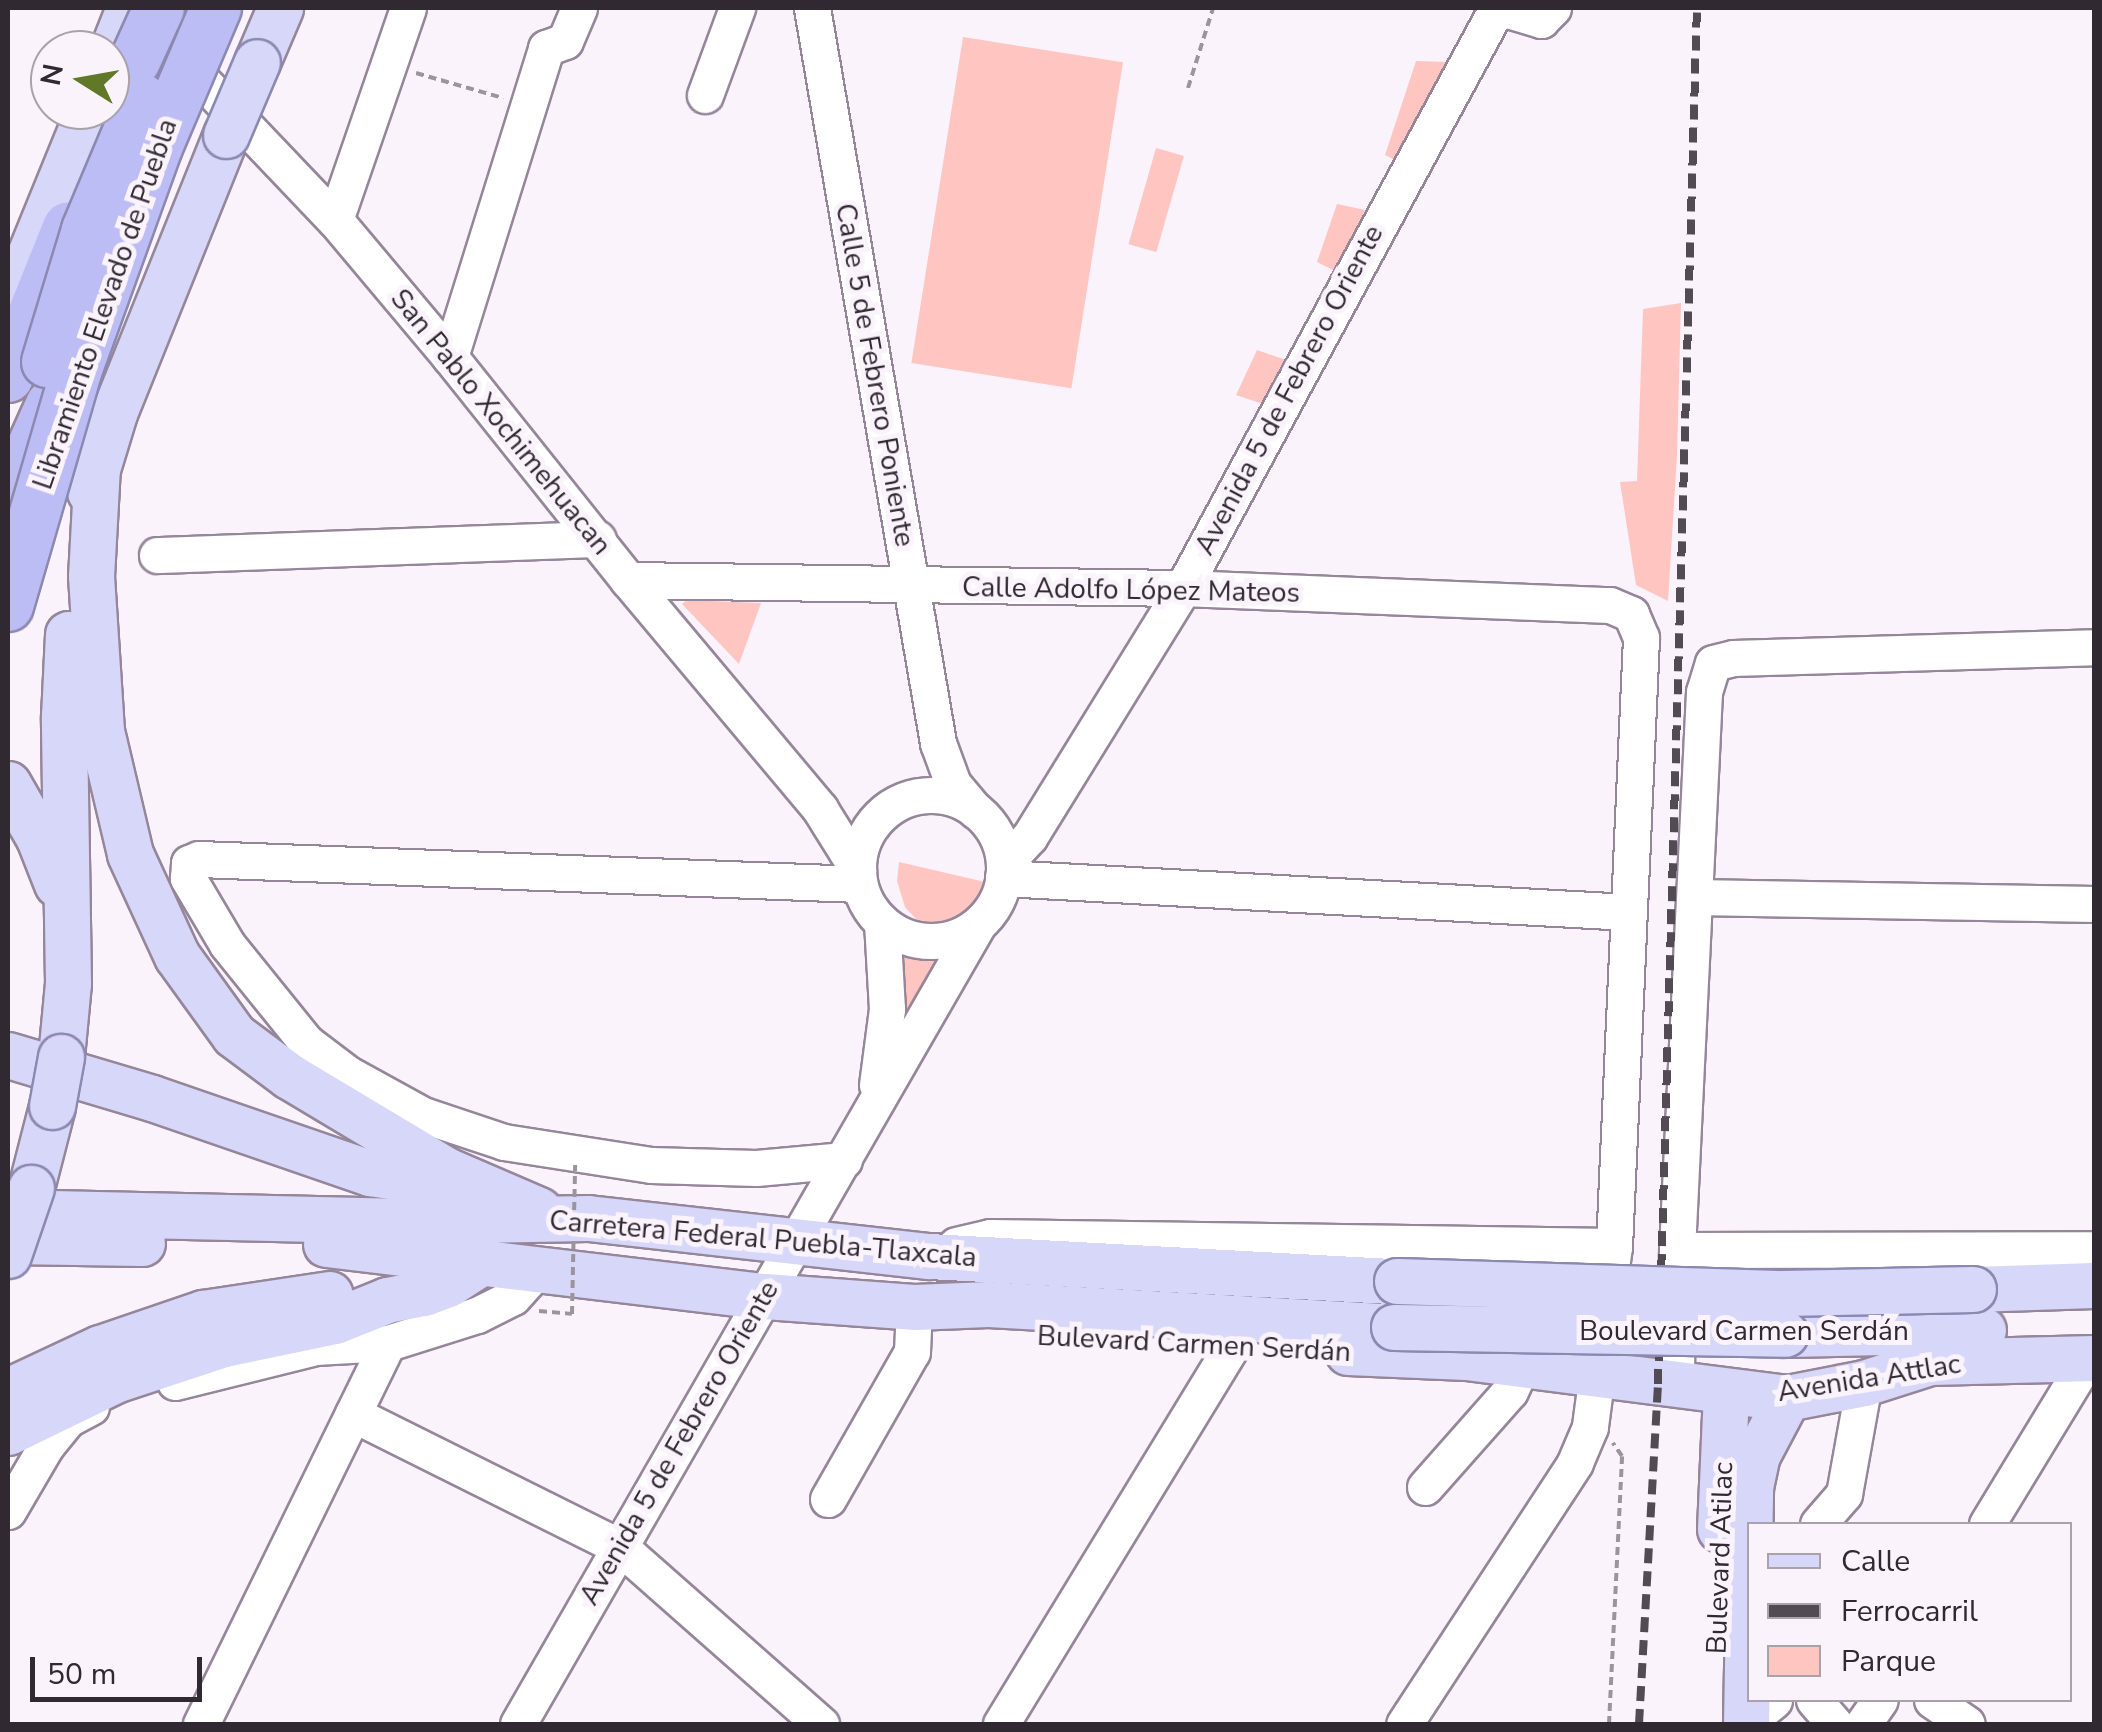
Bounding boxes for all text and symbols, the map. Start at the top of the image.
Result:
north arrow [30,30,130,130]
text: N [32,61,73,89]
street label: Libramiento Elevado de Puebla [26,114,184,494]
street label: Calle 5 de Febrero Poniente [828,201,922,549]
street label: Avenida 5 de Febrero Oriente [1188,219,1390,561]
street label: San Pablo Xochimehuacan [383,282,619,562]
street label: Calle Adolfo López Mateos [962,570,1300,610]
street label: Carretera Federal Puebla-Tlaxcala [548,1204,978,1274]
street label: Avenida 5 de Febrero Oriente [572,1275,786,1611]
street label: Boulevard Carmen Serdán [1579,1314,1909,1348]
street label: Bulevard Carmen Serdán [1036,1319,1352,1369]
street label: Avenida Attlac [1775,1347,1963,1409]
street label: Bulevard Atilac [1700,1461,1740,1655]
legend [1747,1522,2072,1702]
text: Calle [1841,1541,1910,1582]
text: Ferrocarril [1841,1591,1978,1632]
scale bar [35,1637,208,1699]
text: Parque [1841,1641,1936,1682]
text: 50 m [47,1654,116,1695]

